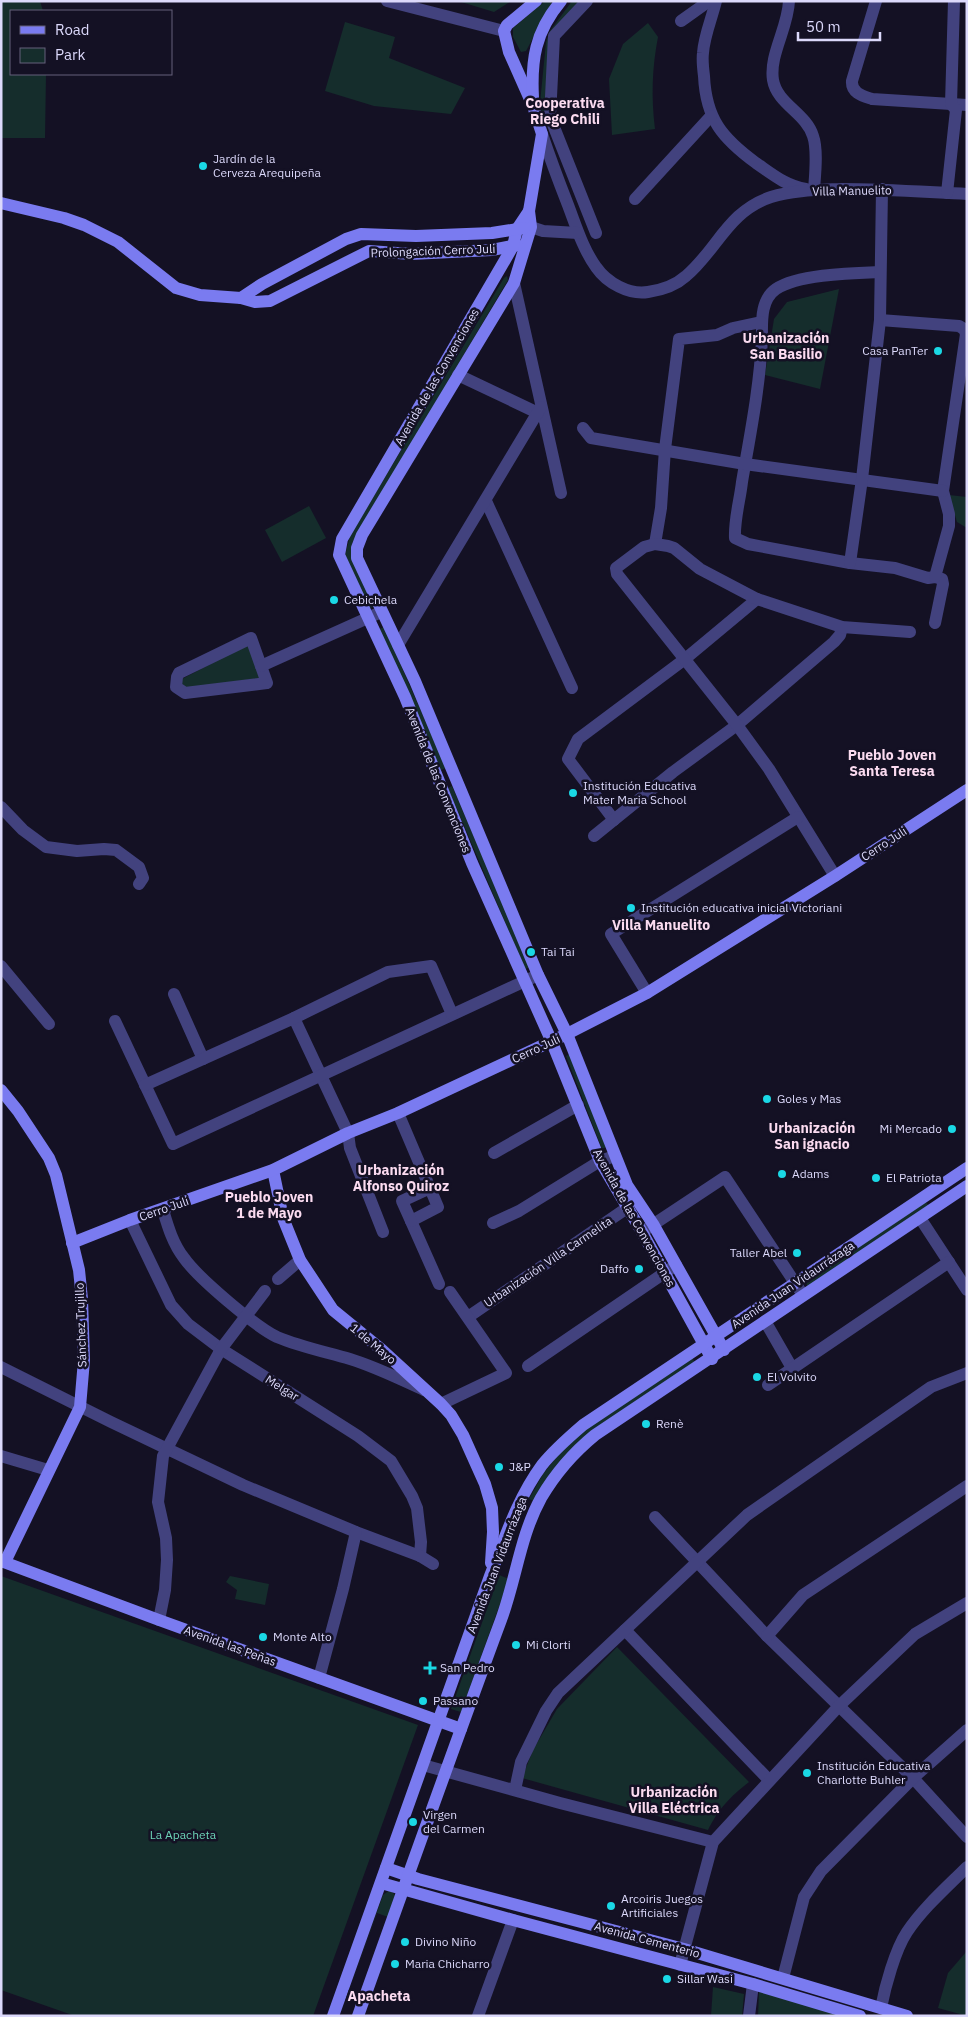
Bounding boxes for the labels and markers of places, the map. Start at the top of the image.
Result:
place label: Jardín de la Cerveza Arequipeña [213,151,321,180]
marker: Jardín de la Cerveza Arequipeña [197,160,209,172]
place label: Casa PanTer [862,343,929,358]
marker: Casa PanTer [932,345,944,357]
place label: Cebichela [344,592,398,607]
marker: Cebichela [328,594,340,606]
place label: Institución Educativa Mater Maria School [583,778,697,807]
marker: Institución Educativa Mater Maria School [567,787,579,799]
place label: Institución educativa inicial Victoriani [641,900,842,915]
marker: Institución educativa inicial Victoriani [625,902,637,914]
place label: Tai Tai [541,944,575,959]
marker: Tai Tai [525,946,537,958]
place label: Goles y Mas [777,1091,842,1106]
marker: Goles y Mas [761,1093,773,1105]
place label: Mi Mercado [880,1121,942,1136]
marker: Mi Mercado [946,1123,958,1135]
place label: Adams [792,1166,830,1181]
marker: Adams [776,1168,788,1180]
place label: El Patriota [886,1170,942,1185]
marker: El Patriota [870,1172,882,1184]
place label: Taller Abel [730,1245,787,1260]
marker: Taller Abel [791,1247,803,1259]
place label: Daffo [600,1261,629,1276]
marker: Daffo [633,1263,645,1275]
place label: El Volvito [767,1369,817,1384]
marker: El Volvito [751,1371,763,1383]
place label: Renè [656,1416,684,1431]
marker: Renè [640,1418,652,1430]
place label: J&P [509,1459,531,1474]
marker: J&P [493,1461,505,1473]
place label: Monte Alto [273,1629,332,1644]
marker: Monte Alto [257,1631,269,1643]
place label: Mi Clorti [526,1637,571,1652]
marker: Mi Clorti [510,1639,522,1651]
place label: San Pedro [440,1660,495,1675]
marker: San Pedro [424,1662,436,1674]
place label: Passano [433,1693,478,1708]
marker: Passano [417,1695,429,1707]
place label: Institución Educativa Charlotte Buhler [817,1758,931,1787]
marker: Institución Educativa Charlotte Buhler [801,1767,813,1779]
place label: Virgen del Carmen [423,1807,485,1836]
marker: Virgen del Carmen [407,1816,419,1828]
place label: Arcoiris Juegos Artificiales [621,1891,703,1920]
marker: Arcoiris Juegos Artificiales [605,1900,617,1912]
place label: Divino Niño [415,1934,477,1949]
marker: Divino Niño [399,1936,411,1948]
place label: Maria Chicharro [405,1956,490,1971]
marker: Maria Chicharro [389,1958,401,1970]
place label: Sillar Wasi [677,1971,733,1986]
marker: Sillar Wasi [661,1973,673,1985]

